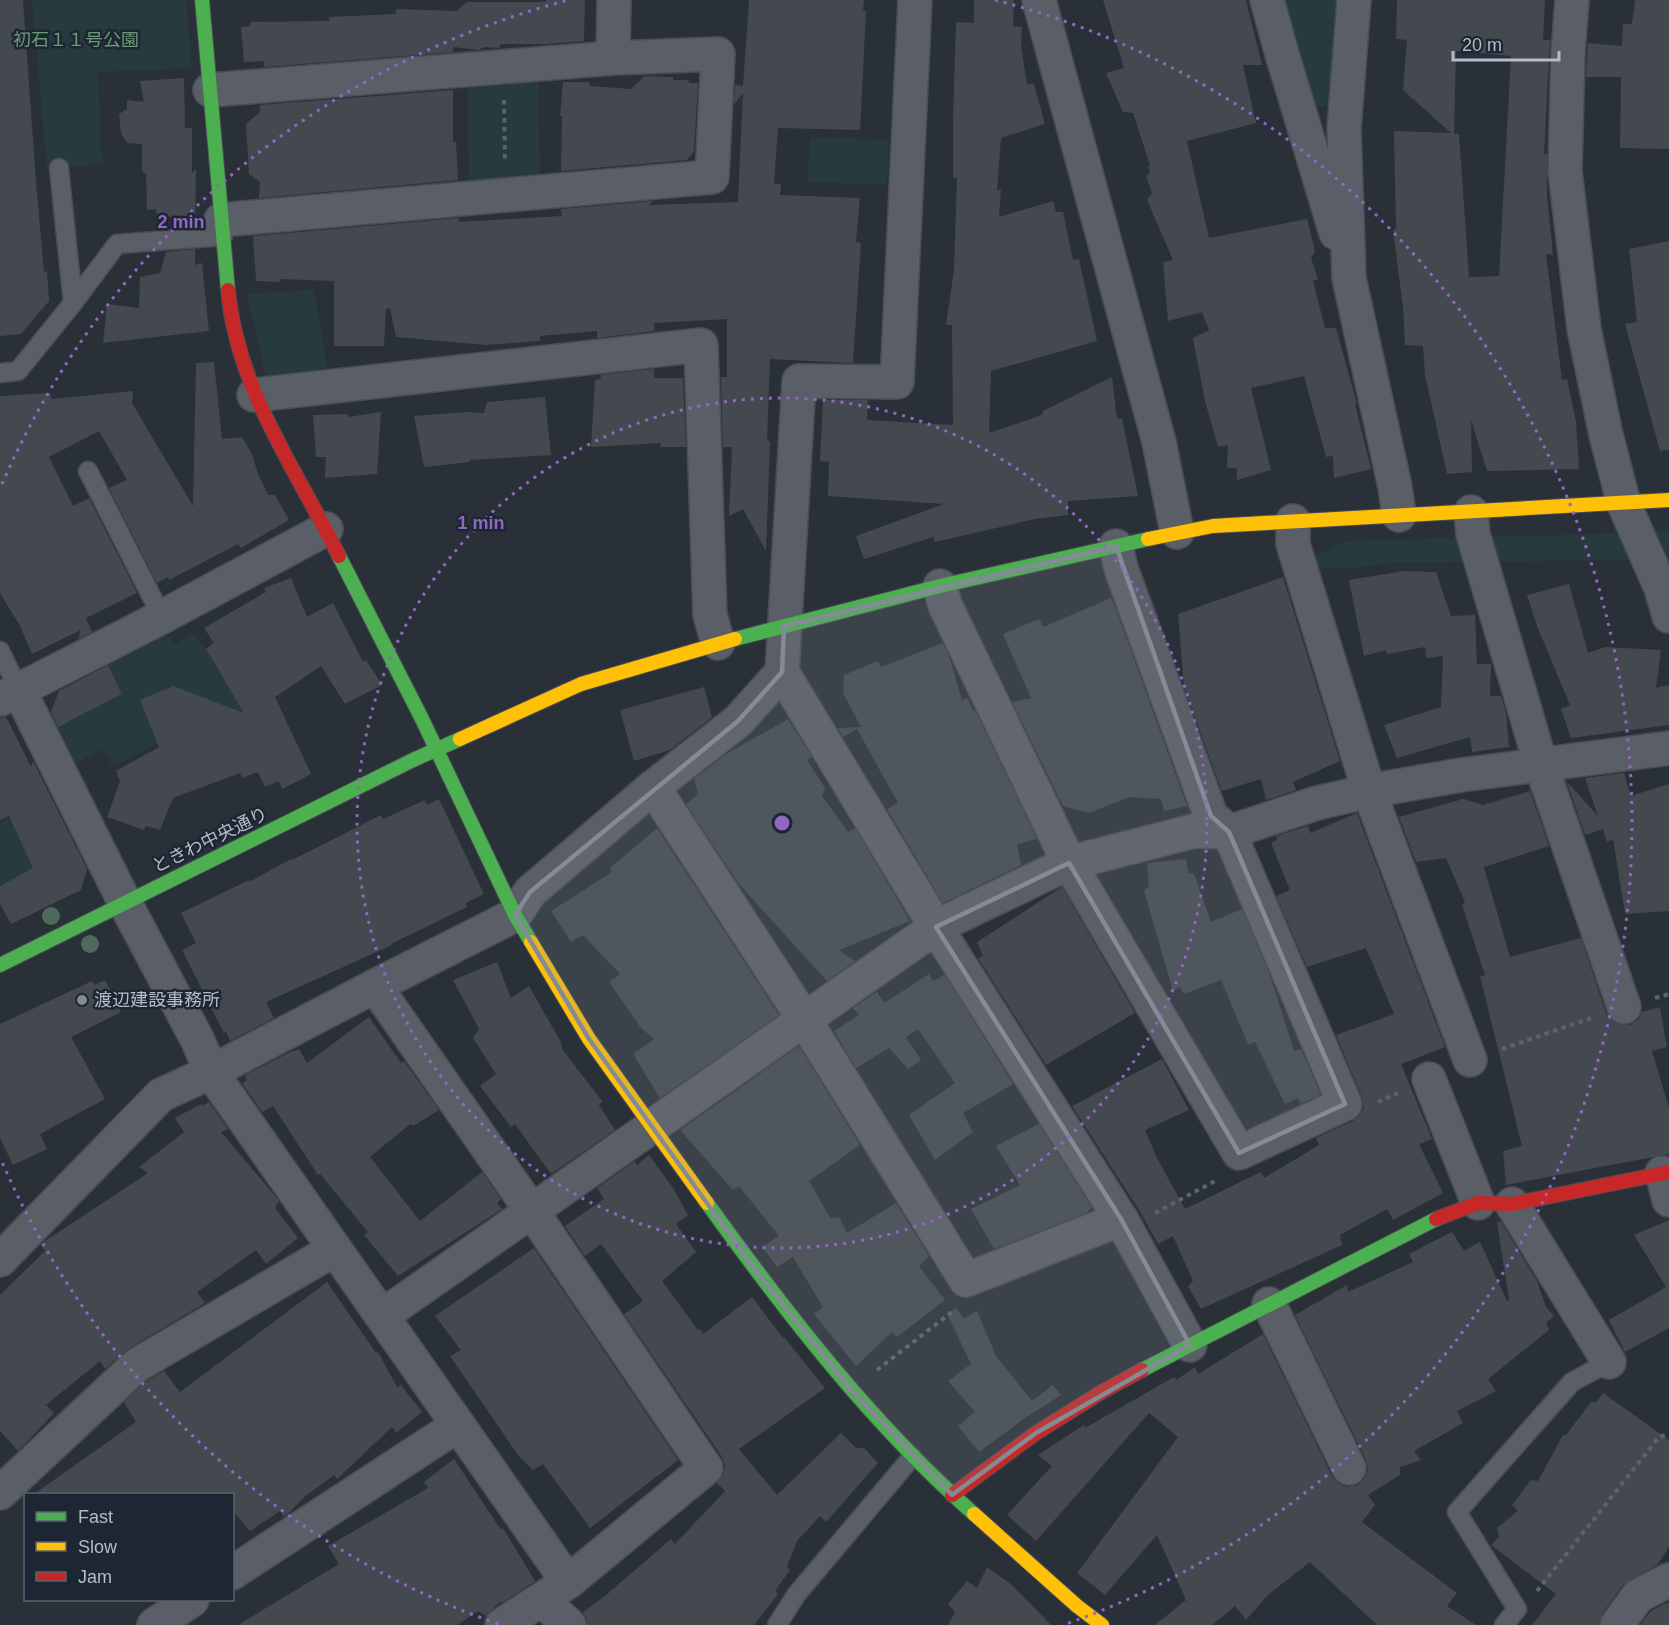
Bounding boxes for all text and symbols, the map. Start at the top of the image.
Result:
scale bar [1453,24,1560,62]
park label: 初石１１号公園 [13,30,139,50]
text: 20 m [1462,35,1502,55]
text: 2 min [157,212,205,232]
text: 1 min [457,513,505,533]
street label: ときわ中央通り [149,803,271,877]
centre of rings [772,813,792,833]
place label: 渡辺建設事務所 [94,990,220,1010]
marker: 渡辺建設事務所 [75,993,89,1007]
legend [24,1493,234,1601]
text: Fast [78,1507,113,1527]
text: Slow [78,1537,118,1557]
text: Jam [78,1567,112,1587]

